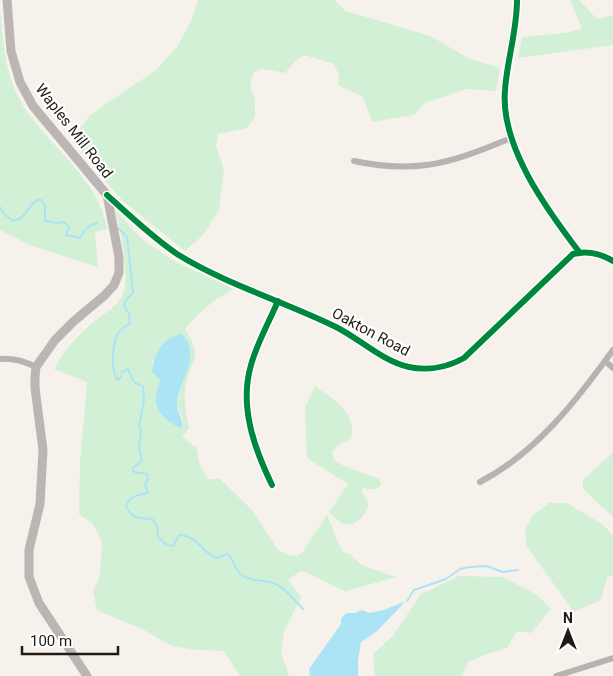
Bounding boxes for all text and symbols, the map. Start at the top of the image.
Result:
street label: Waples Mill Road [32,80,116,182]
street label: Oakton Road [329,304,413,360]
north arrow [543,606,593,656]
text: N [563,610,573,626]
scale bar [22,624,119,656]
text: 100 m [30,632,72,650]

